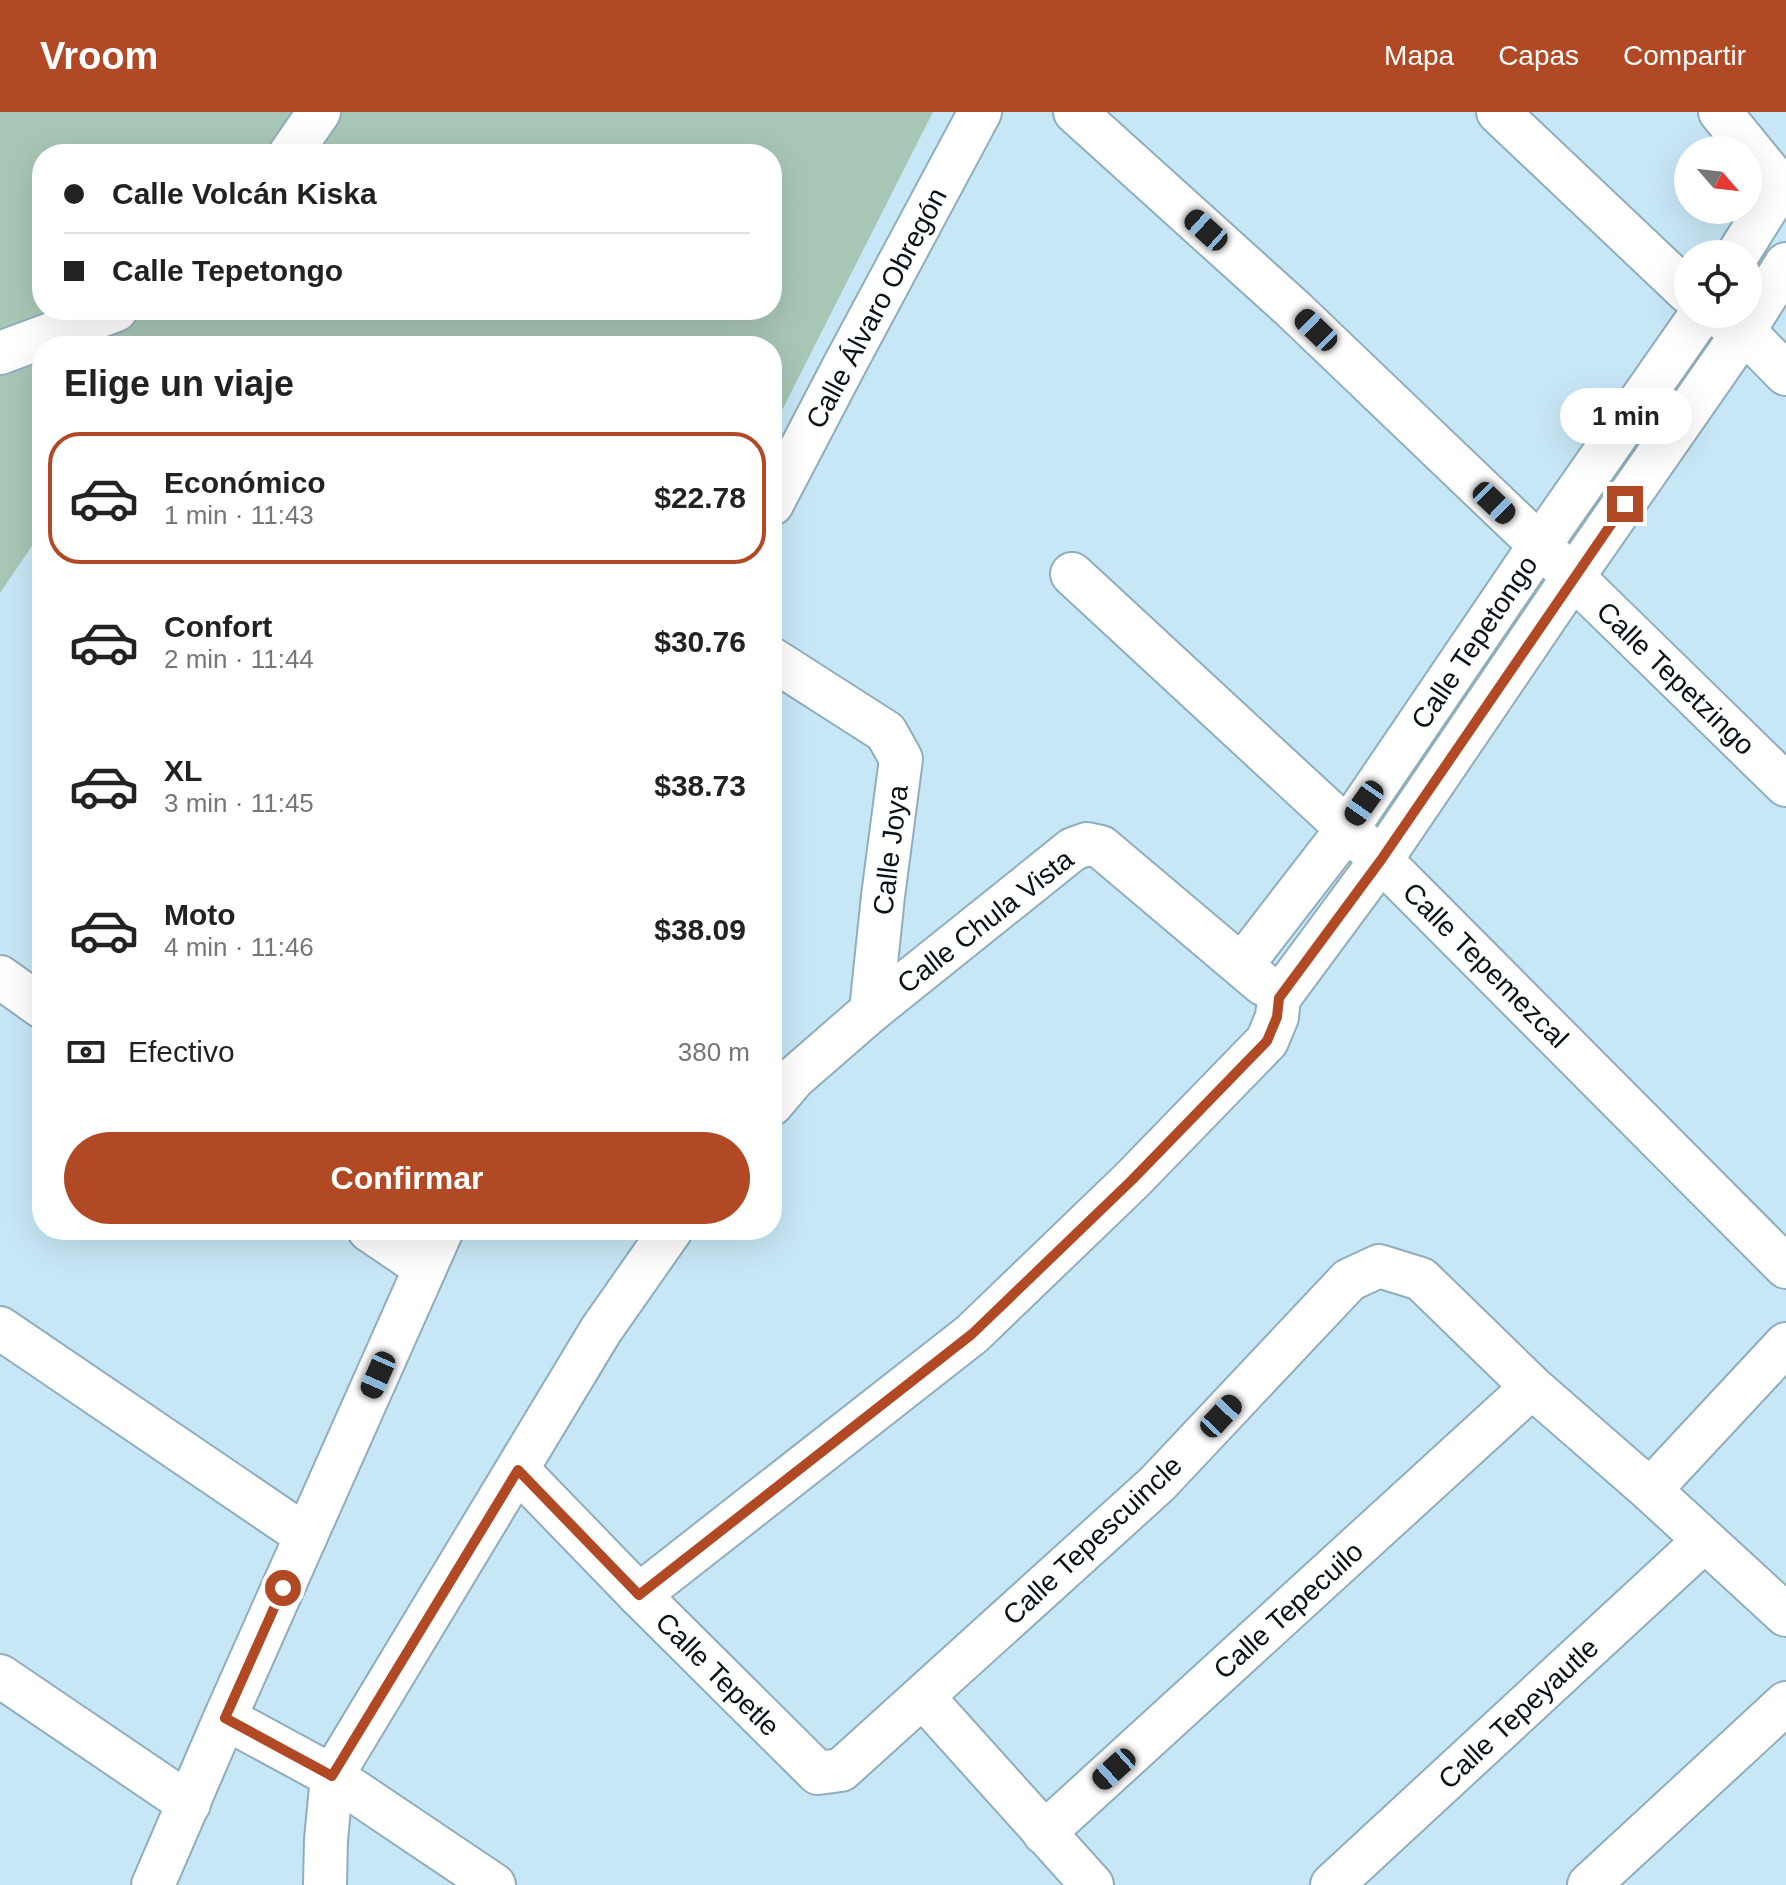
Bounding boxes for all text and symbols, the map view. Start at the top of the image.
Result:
text: Vroom [40,35,158,77]
text: Mapa [1384,40,1454,71]
text: Capas [1498,40,1579,71]
text: Compartir [1623,40,1746,71]
north arrow [1674,136,1762,224]
map controls [1674,136,1762,328]
text: Calle Volcán Kiska [112,177,377,210]
street label: Calle Álvaro Obregón [800,183,953,434]
car [1180,205,1232,255]
button: locate [1674,240,1762,328]
text: Calle Tepetongo [112,254,343,287]
car [1290,305,1342,355]
text: Elige un viaje [64,363,294,404]
callout: 1 min [1559,388,1691,444]
text: 1 min [1592,401,1660,431]
icon: car [68,462,140,534]
text: Económico [164,466,326,499]
car [1468,478,1520,528]
text: $22.78 [654,481,746,514]
route end [1607,486,1643,522]
text: 1 min · 11:43 [164,500,314,530]
street label: Calle Tepetongo [1405,550,1544,735]
street label: Calle Tepetzingo [1591,595,1761,761]
icon: car [68,606,140,678]
text: Confort [164,610,272,643]
text: $30.76 [654,625,746,658]
text: 2 min · 11:44 [164,644,314,674]
icon: car [68,750,140,822]
text: XL [164,754,202,787]
text: $38.73 [654,769,746,802]
car [1340,776,1388,830]
street label: Calle Joya [867,783,914,917]
text: 3 min · 11:45 [164,788,314,818]
street label: Calle Chula Vista [891,843,1080,1000]
street label: Calle Tepemezcal [1397,876,1575,1054]
icon: car [68,894,140,966]
text: Moto [164,898,236,931]
text: $38.09 [654,913,746,946]
text: 4 min · 11:46 [164,932,314,962]
icon: cash [64,1030,108,1074]
text: Efectivo [128,1035,235,1068]
text: 380 m [678,1037,750,1067]
button: Confirmar [64,1132,750,1224]
car [357,1348,399,1402]
car [1196,1390,1246,1442]
street label: Calle Tepescuincle [997,1450,1188,1631]
street label: Calle Tepecuilo [1208,1535,1369,1685]
route start [265,1570,301,1606]
street label: Calle Tepetle [650,1606,786,1742]
street label: Calle Tepeyautle [1432,1632,1604,1795]
car [1088,1744,1140,1794]

